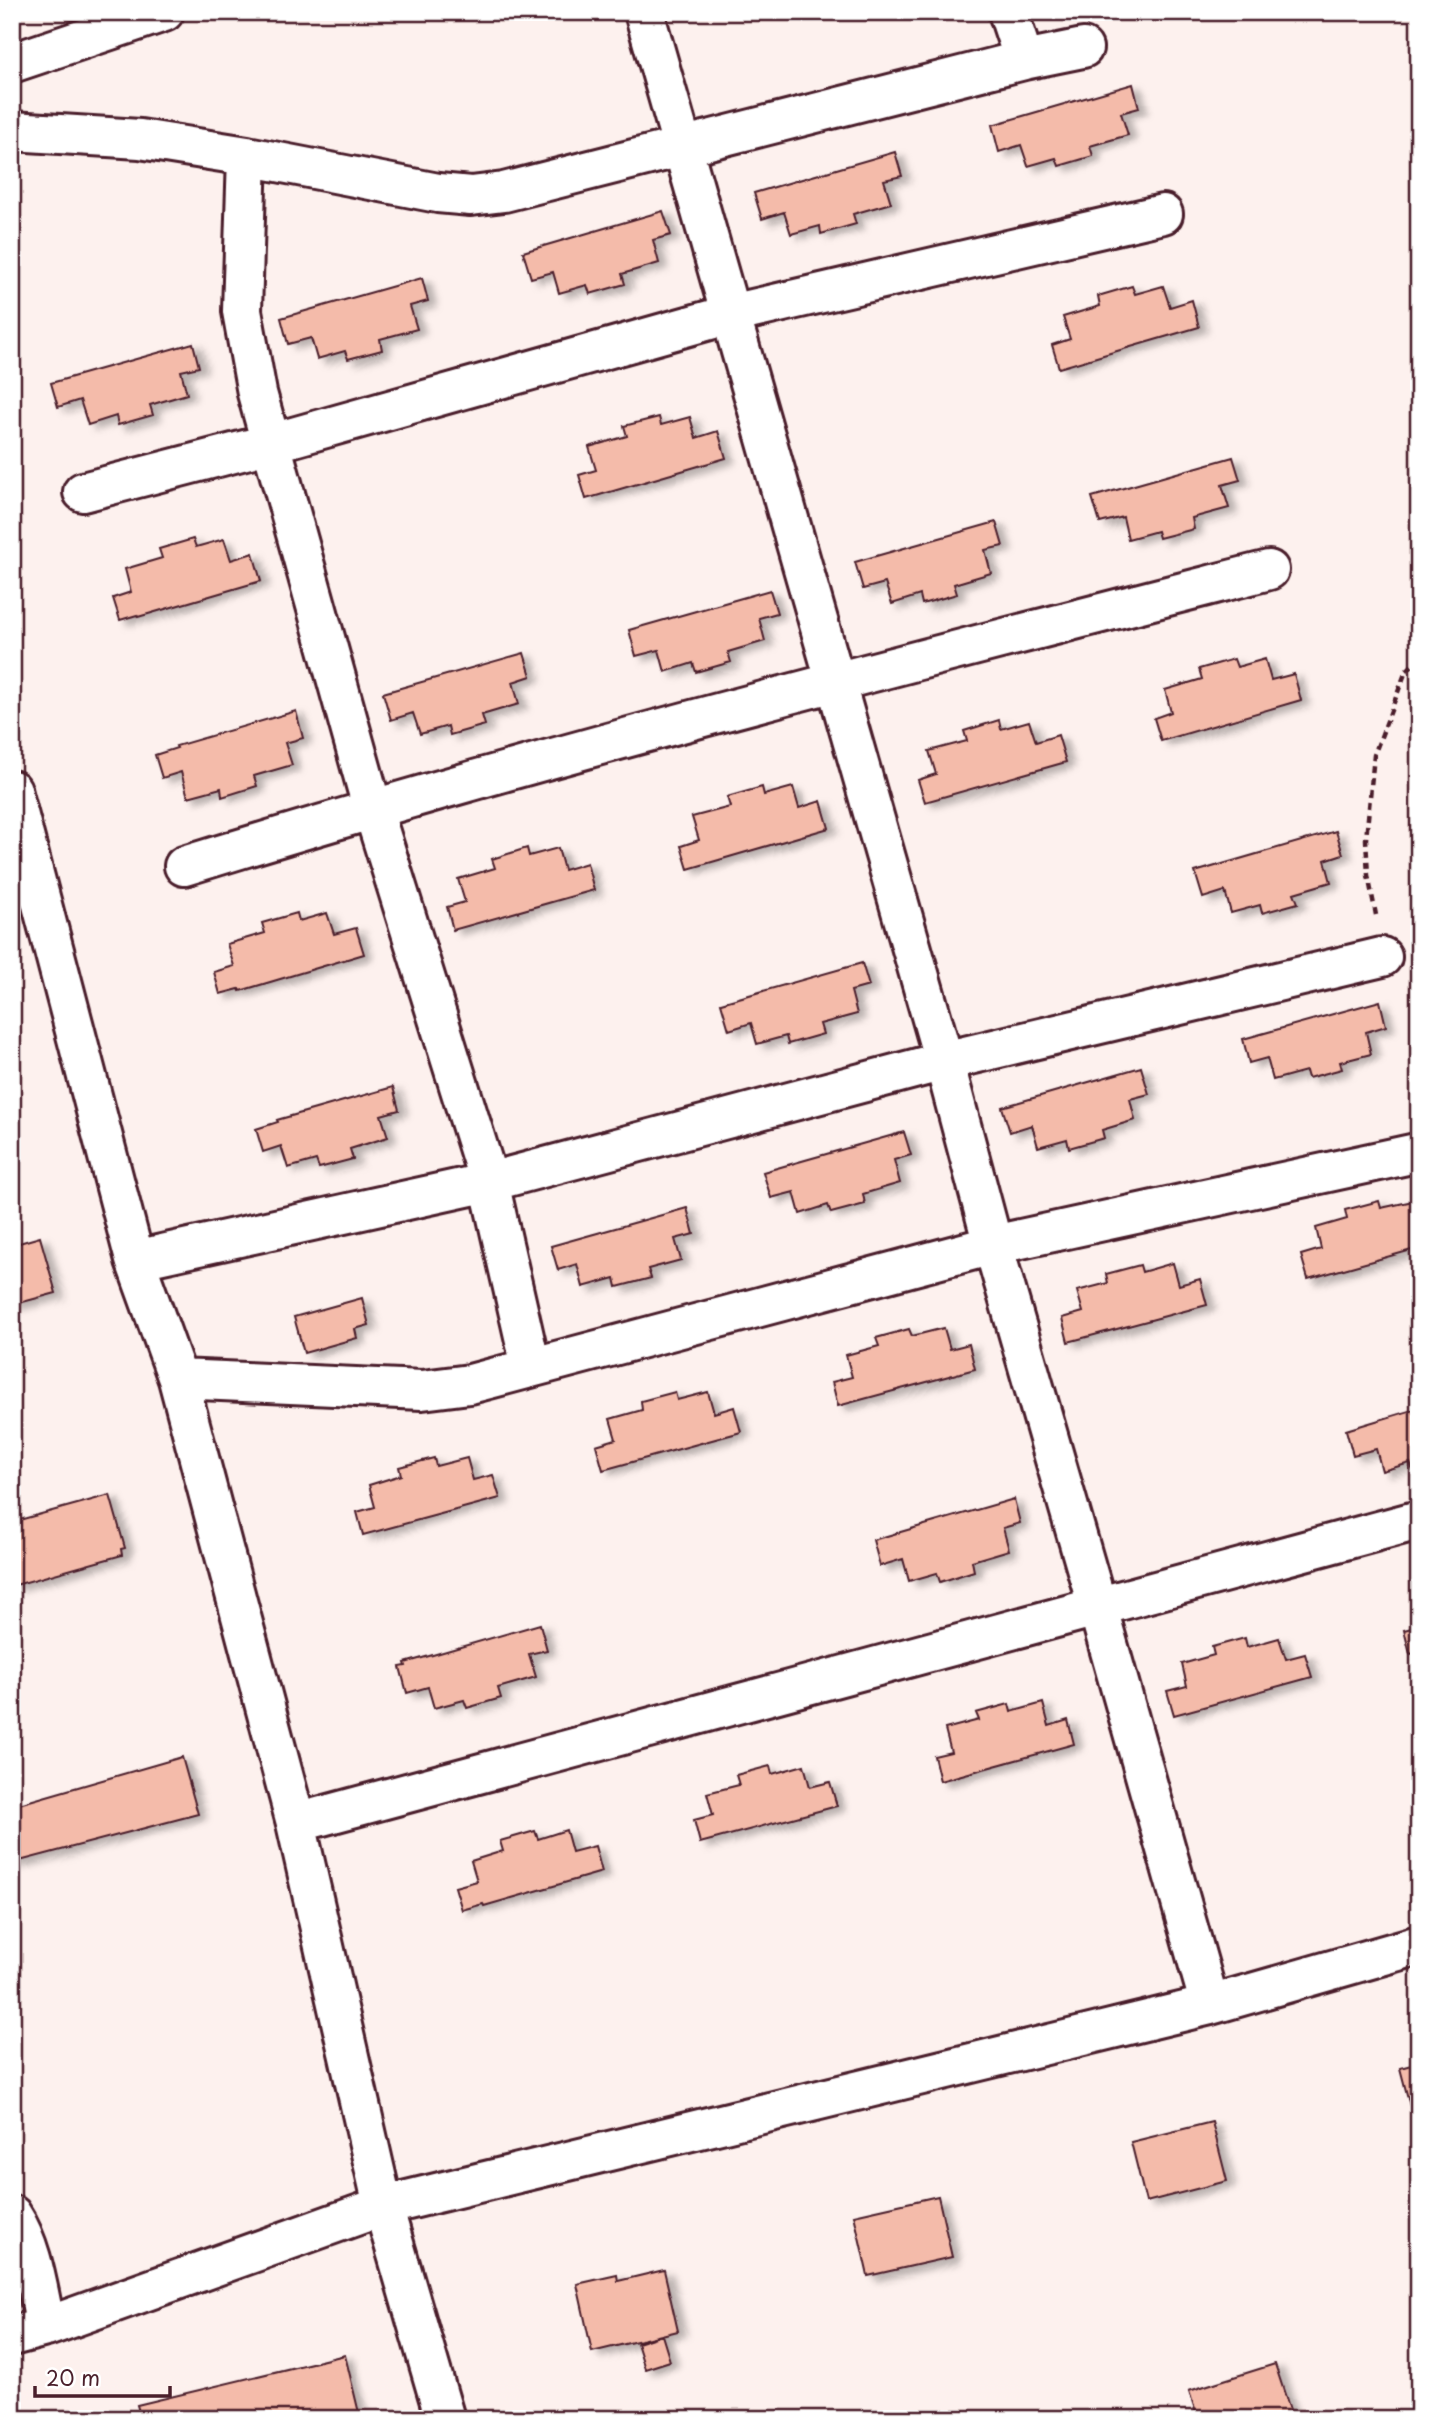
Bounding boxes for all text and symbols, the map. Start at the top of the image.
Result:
scale bar [35,2354,170,2398]
text: 20 m [46,2361,100,2393]

